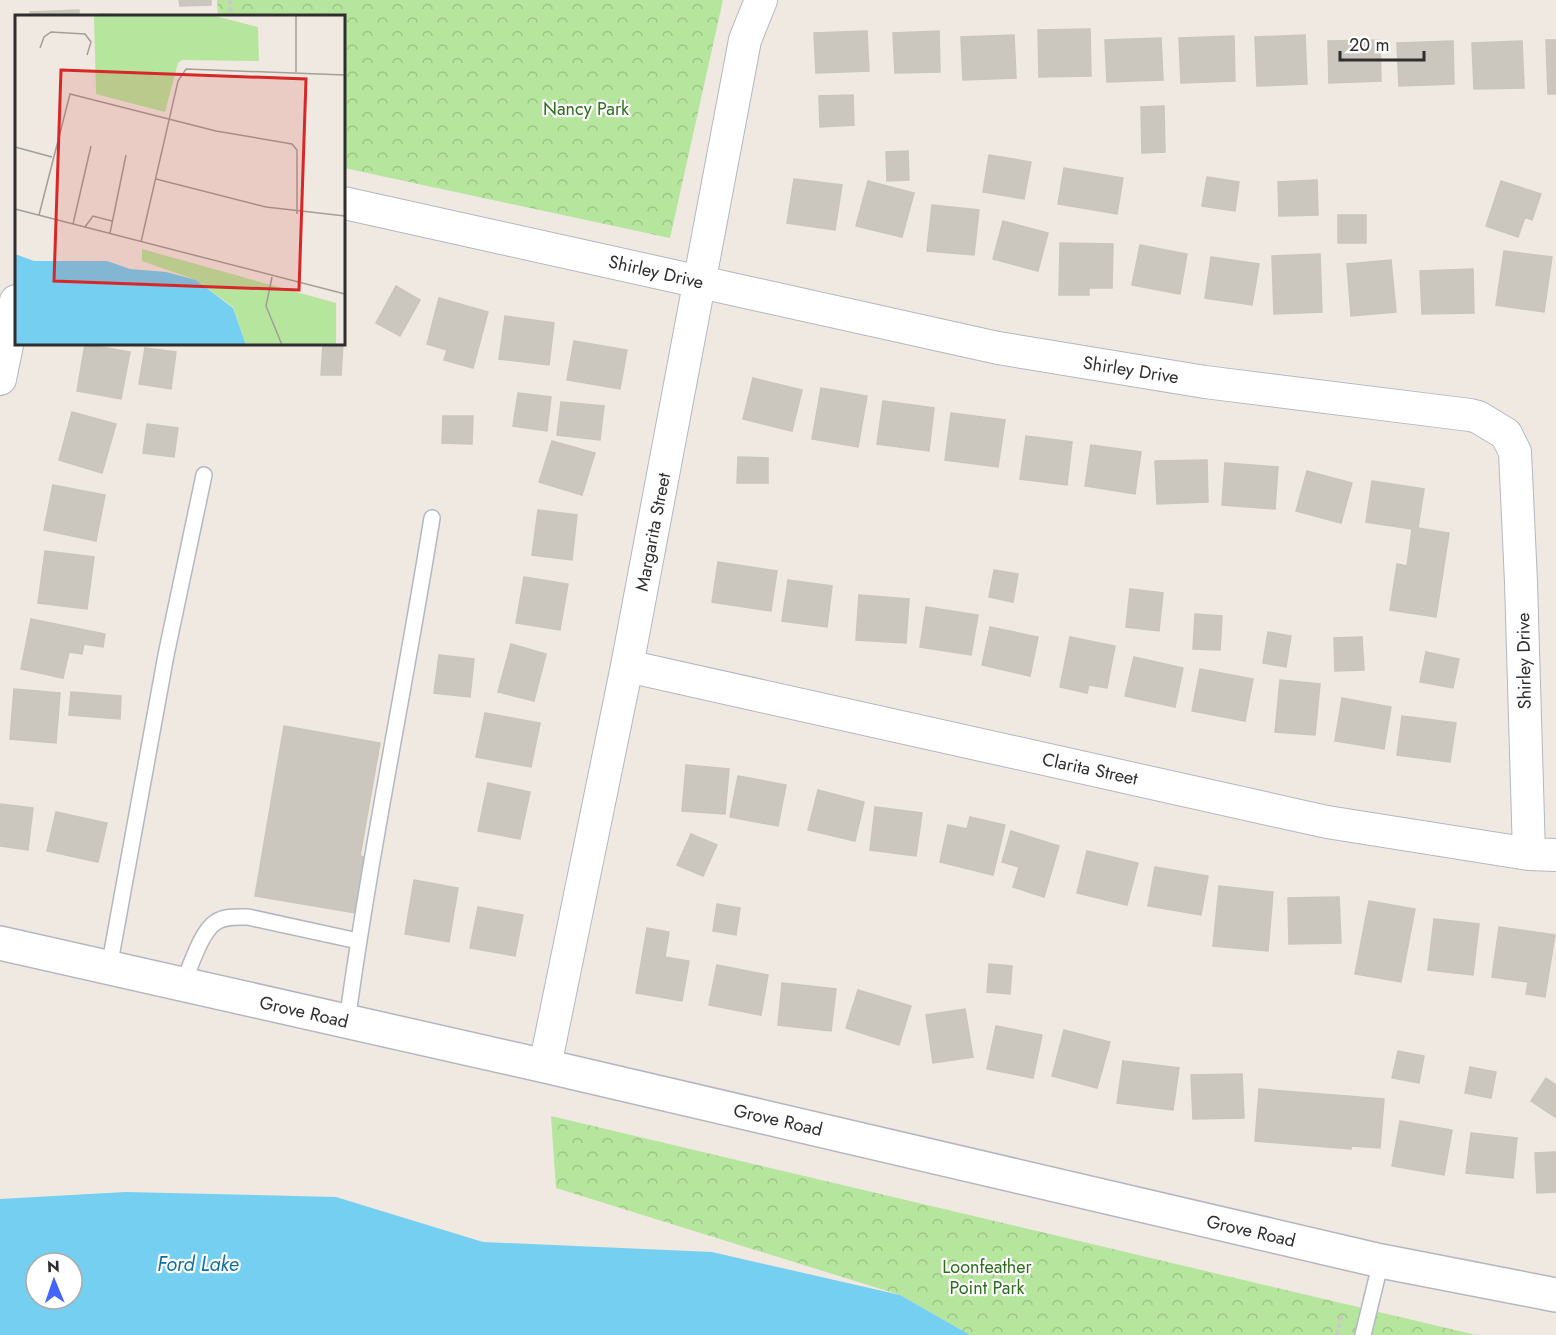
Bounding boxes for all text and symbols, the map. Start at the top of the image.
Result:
inset map [15,15,345,345]
scale bar [1340,24,1424,62]
text: 20 m [1349,32,1389,58]
park label: Nancy Park [543,96,629,122]
street label: Shirley Drive [606,248,706,296]
street label: Shirley Drive [1081,350,1181,390]
street label: Margarita Street [629,470,677,594]
street label: Shirley Drive [1510,612,1538,710]
street label: Clarita Street [1040,746,1141,792]
street label: Grove Road [257,989,351,1035]
street label: Grove Road [731,1097,825,1143]
street label: Grove Road [1204,1208,1298,1254]
water label: Ford Lake [157,1250,239,1279]
north arrow [24,1251,84,1311]
park label: Loonfeather Point Park [942,1254,1033,1301]
text: N [47,1255,60,1278]

